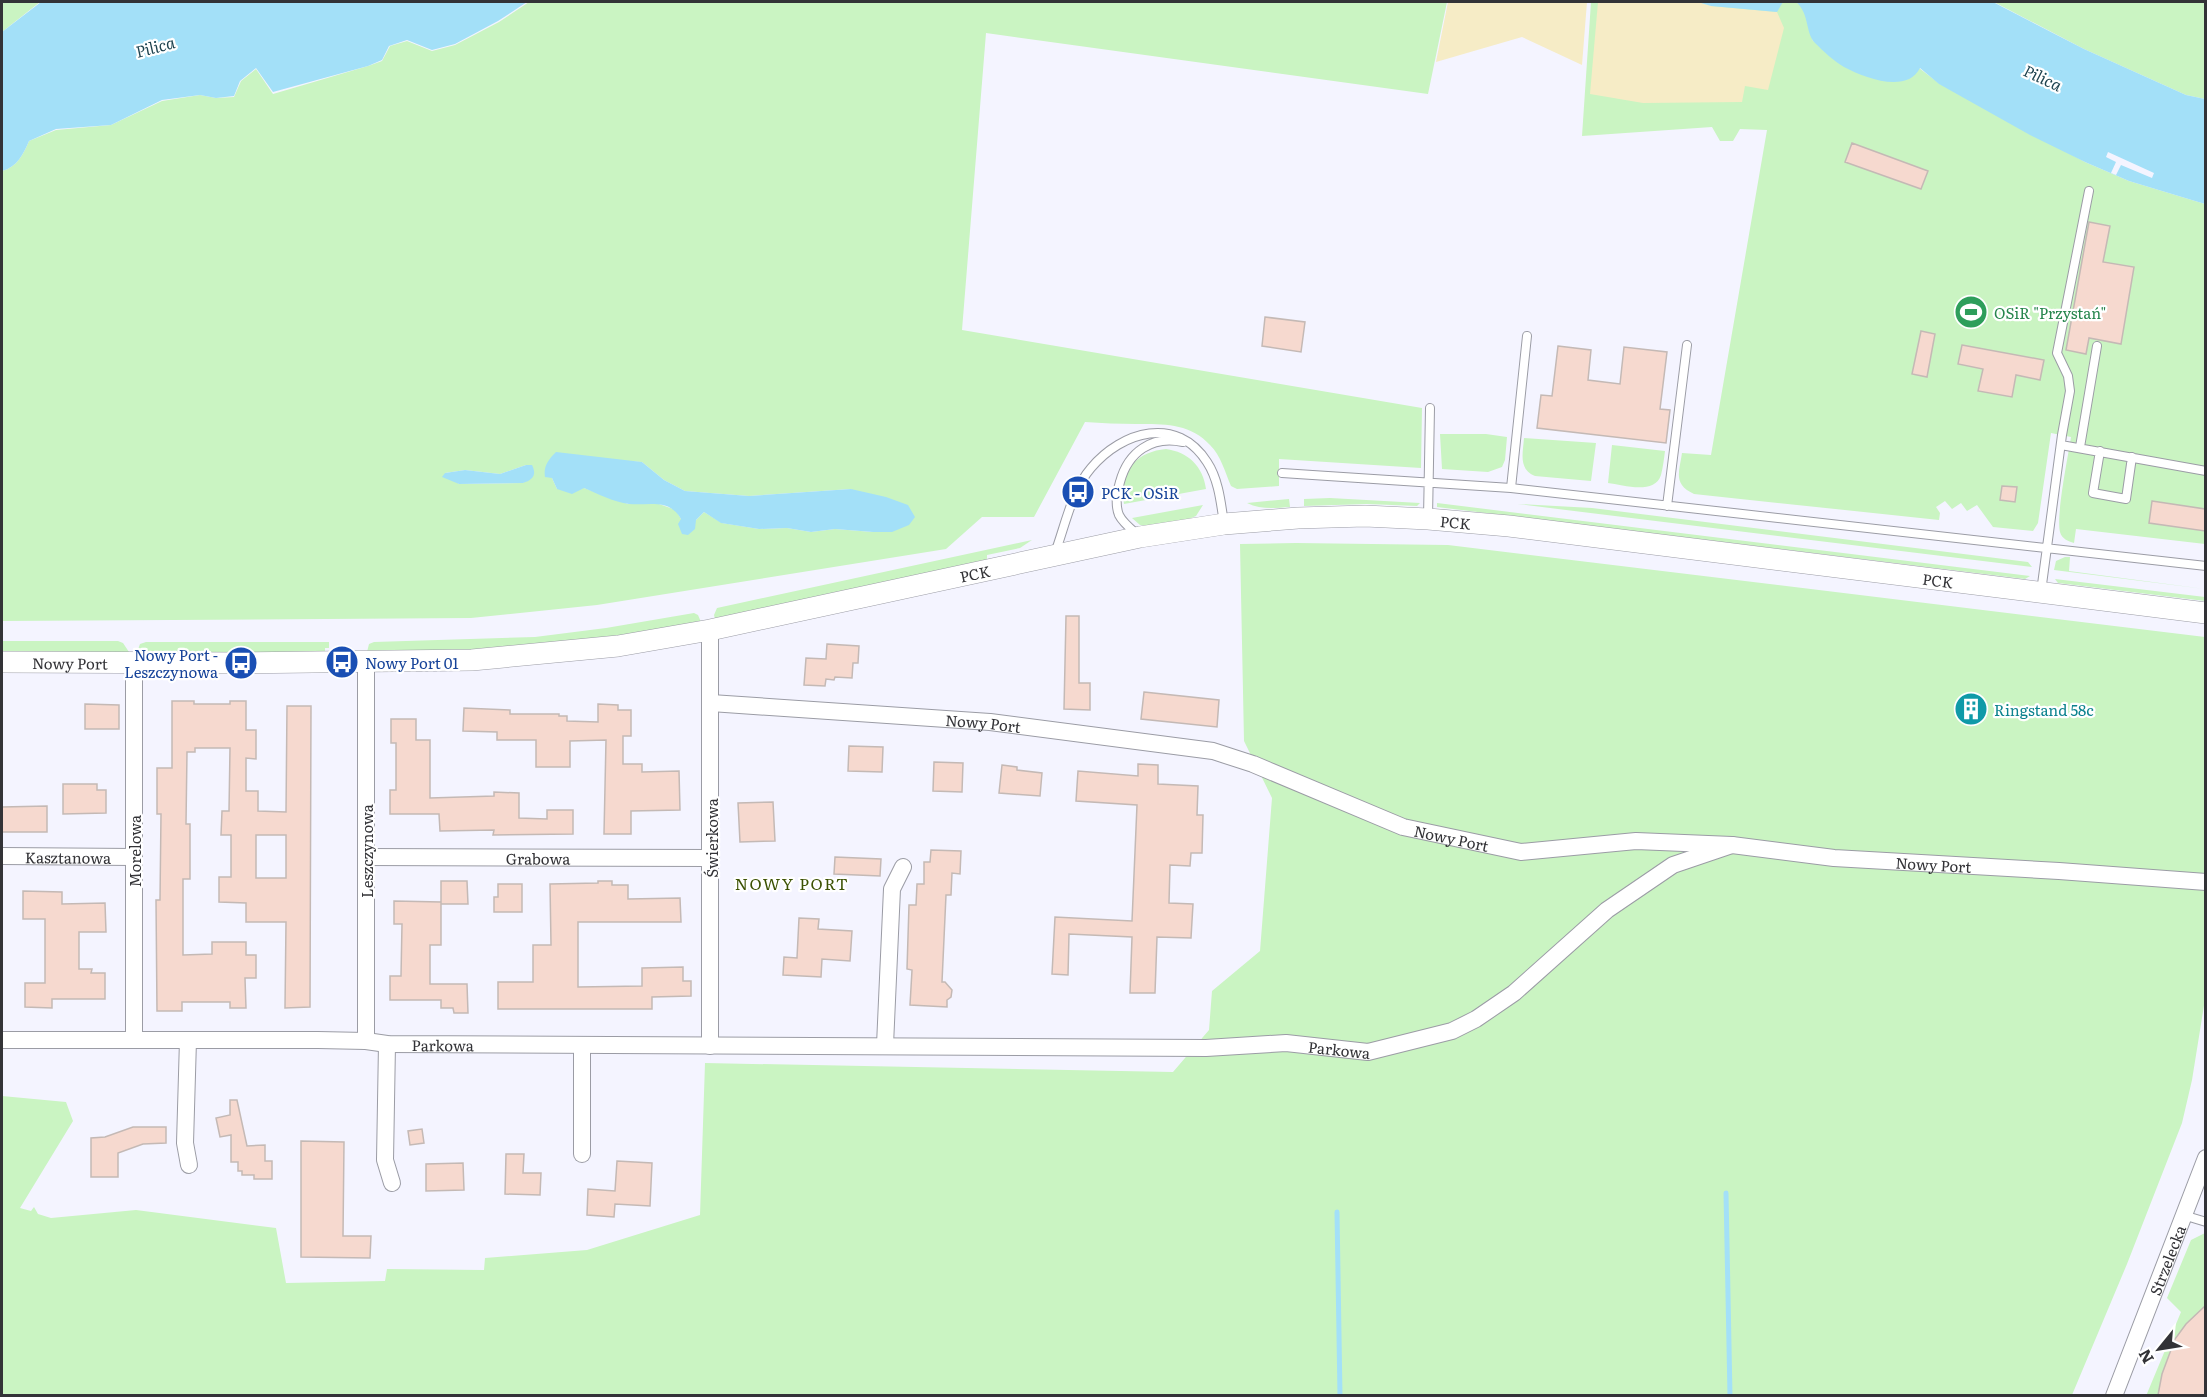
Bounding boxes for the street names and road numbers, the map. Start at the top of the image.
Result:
street label: PCK [1439,509,1473,534]
street label: PCK [957,558,993,587]
street label: PCK [1921,566,1955,593]
street label: Nowy Port [32,651,108,674]
street label: Nowy Port [945,707,1022,737]
street label: Świerkowa [700,797,723,878]
street label: Leszczynowa [355,803,378,898]
street label: Morelowa [123,814,146,887]
street label: Nowy Port [1412,818,1491,856]
street label: Kasztanowa [25,845,112,868]
street label: Grabowa [506,846,571,869]
street label: Nowy Port [1895,850,1972,877]
street label: Parkowa [412,1033,475,1056]
street label: Parkowa [1307,1034,1372,1064]
street label: Strzelecka [2143,1220,2191,1298]

